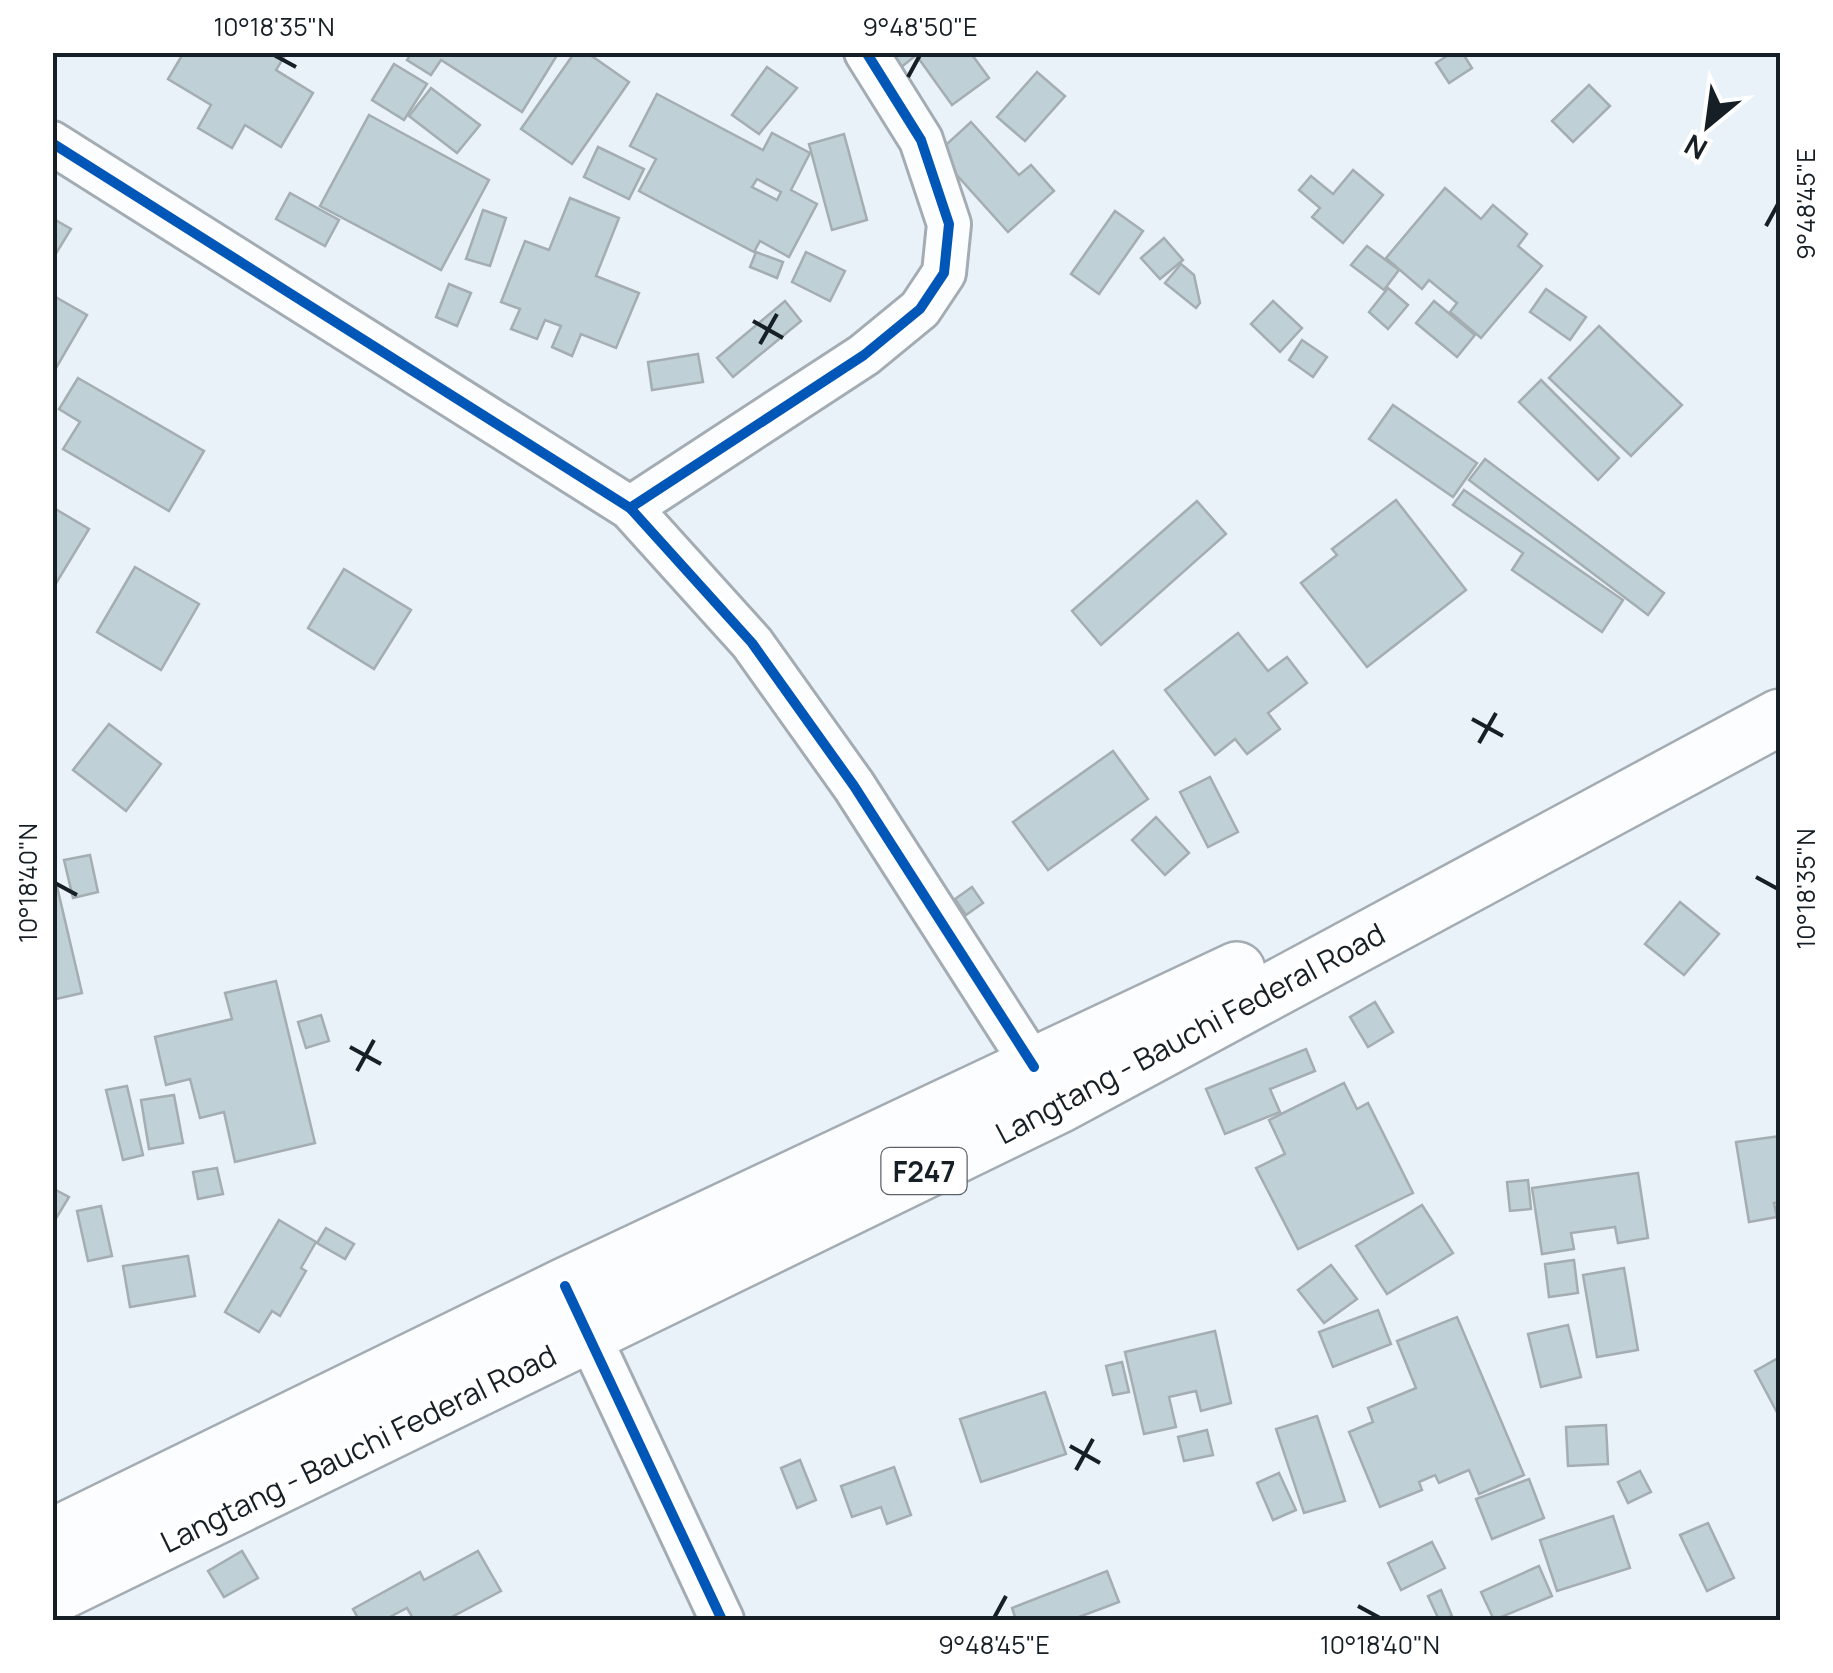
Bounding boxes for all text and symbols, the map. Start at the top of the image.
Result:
text: 10°18'35"N [213,9,335,44]
text: 9°48'50"E [862,9,978,44]
north arrow [1658,75,1758,175]
text: N [1677,126,1713,169]
text: 9°48'45"E [1788,148,1823,260]
text: 10°18'40"N [10,823,45,943]
text: 10°18'35"N [1788,828,1823,950]
street label: Langtang - Bauchi Federal Road [988,913,1392,1153]
road number: F247 [882,1148,966,1194]
street label: Langtang - Bauchi Federal Road [153,1334,563,1562]
text: 9°48'45"E [938,1627,1050,1662]
text: 10°18'40"N [1320,1627,1440,1662]

